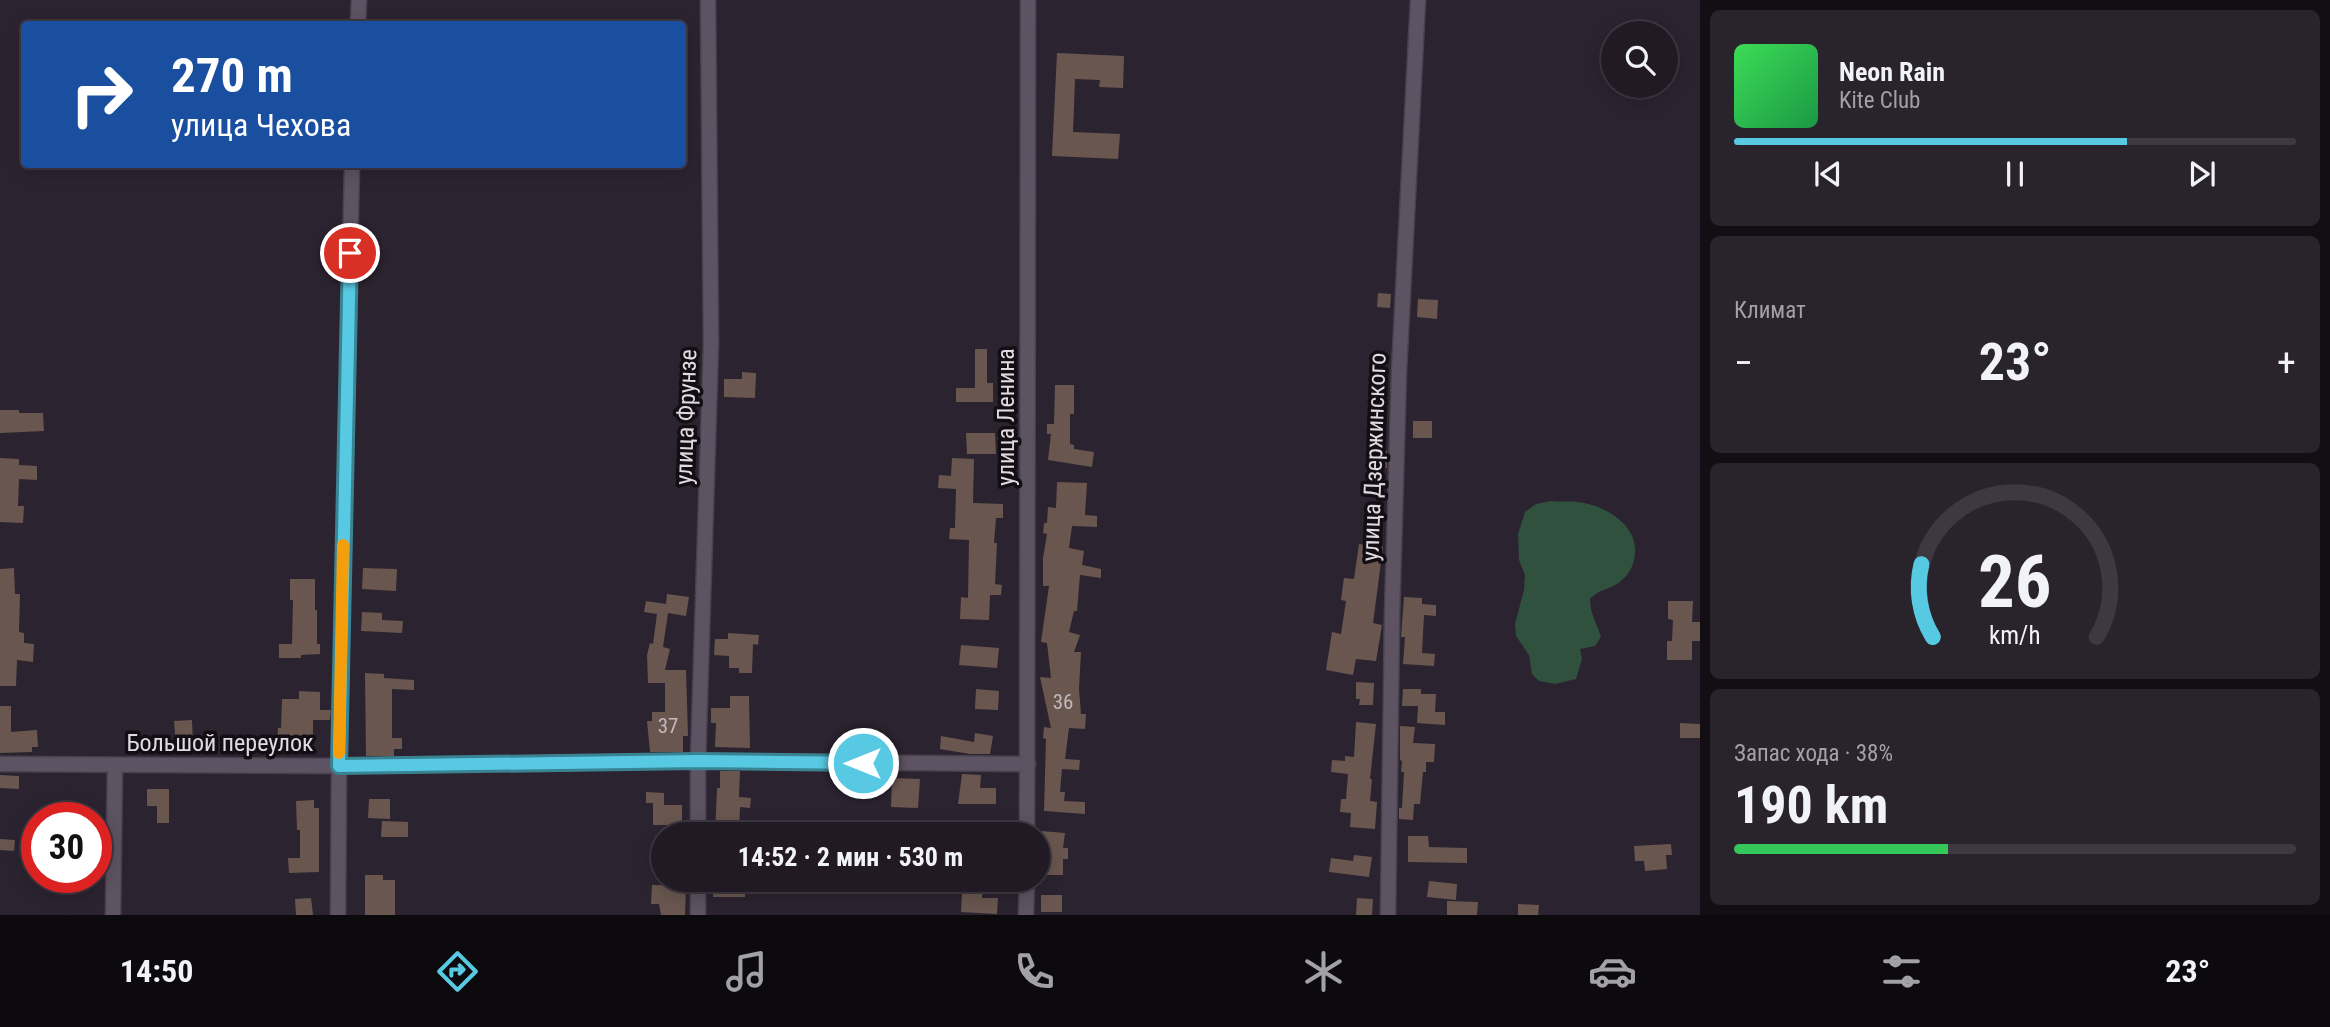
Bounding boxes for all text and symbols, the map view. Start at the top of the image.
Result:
map controls [1601,21,1678,98]
button: search [1601,21,1678,98]
text: 270 m [171,47,293,104]
icon: right [56,49,147,140]
text: Neon Rain [1839,57,1945,87]
text: Kite Club [1839,87,1920,114]
text: улица Чехова [171,106,351,144]
icon: previous [1809,155,1847,193]
icon: pause [1996,155,2034,193]
icon: next [2183,155,2221,193]
pin [320,223,380,283]
icon: arrive [331,234,369,272]
text: Климат [1734,297,1806,324]
text: 23° [1979,332,2051,393]
text: − [1734,341,1753,385]
text: + [2277,341,2296,385]
street label: улица Ленина [992,348,1020,486]
street label: улица Фрунзе [670,349,702,485]
street label: улица Дзержинского [1356,352,1392,562]
text: 26 [1978,539,2052,625]
text: km/h [1989,620,2041,649]
house number: 36 [1053,690,1073,714]
house number: 37 [658,714,678,738]
position arrow [826,726,900,800]
street label: Большой переулок [126,729,314,757]
text: Запас хода · 38% [1734,740,1893,767]
text: 190 km [1734,775,1888,836]
speed limit sign: 30 [21,802,112,893]
text: 14:52 · 2 мин · 530 m [738,842,963,872]
icon: directions [433,947,482,996]
icon: music [722,947,771,996]
icon: phone [1010,947,1059,996]
icon: climate [1299,947,1348,996]
icon: car [1588,947,1637,996]
icon: filters [1877,947,1926,996]
text: 14:50 [120,952,193,990]
text: 23° [2165,952,2210,990]

